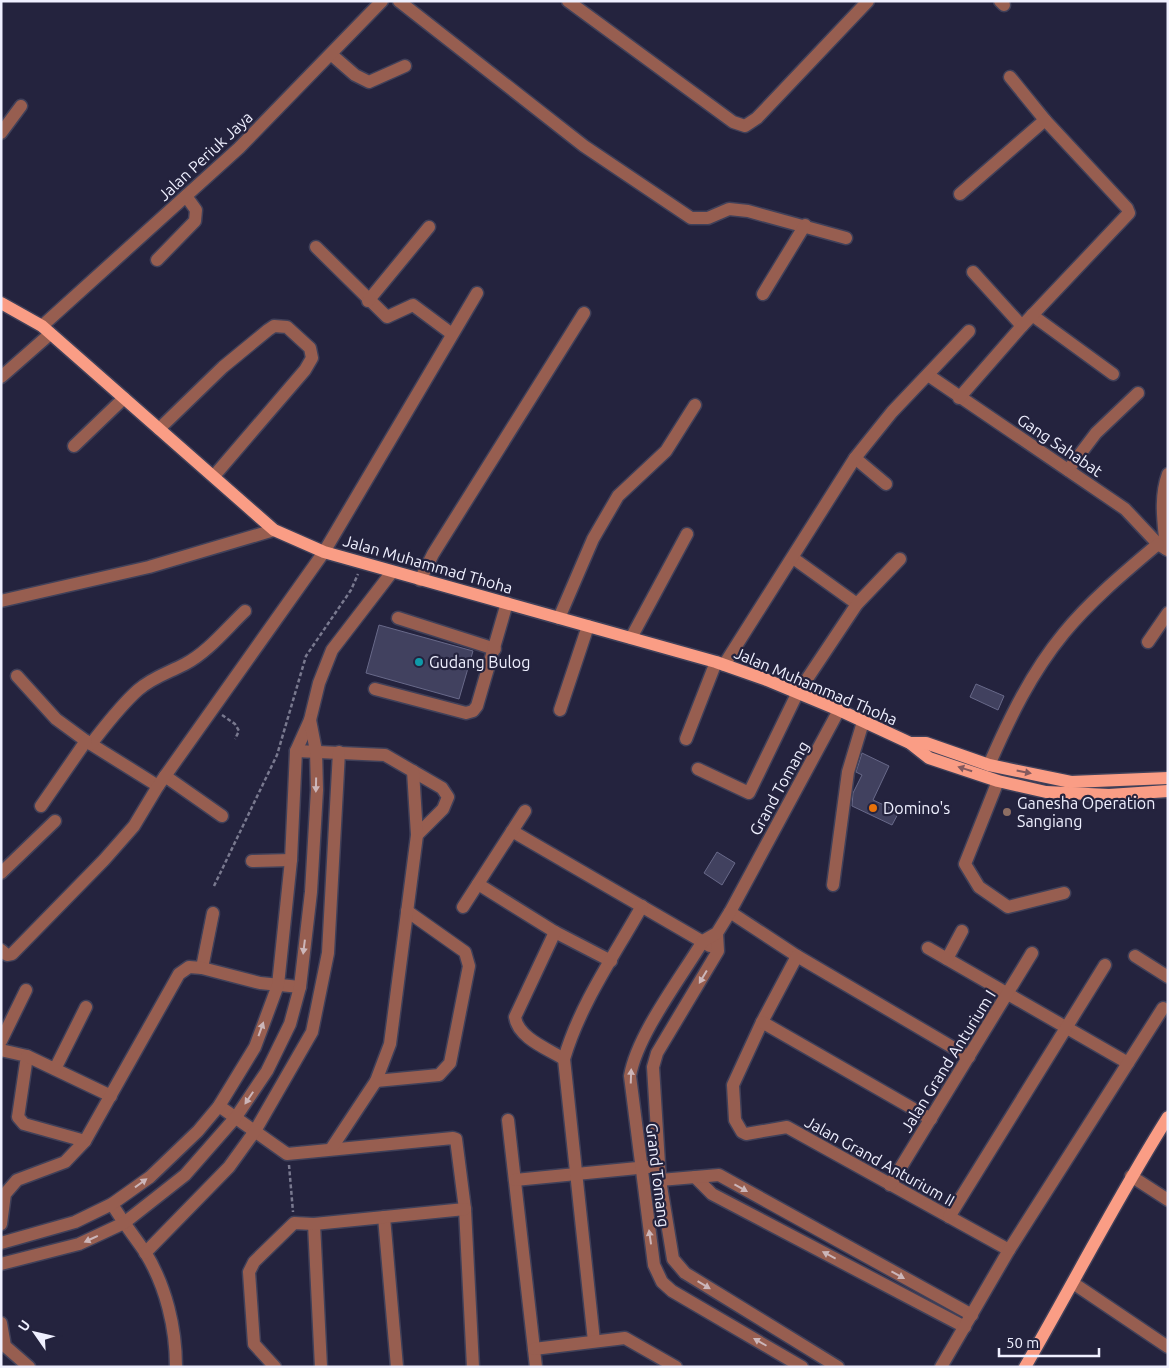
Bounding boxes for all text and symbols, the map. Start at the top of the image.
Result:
street label: Jalan Periuk Jaya [154,108,256,204]
street label: Gang Sahabat [1014,410,1107,480]
street label: Jalan Muhammad Thoha [341,531,515,597]
street label: Jalan Muhammad Thoha [732,643,900,729]
place label: Gudang Bulog [429,653,530,671]
marker: Gudang Bulog [413,656,425,668]
street label: Grand Tomang [746,738,812,838]
one-way arrow [957,765,972,773]
one-way arrow [1017,769,1033,777]
one-way arrow [312,778,320,794]
place label: Ganesha Operation Sangiang [1017,794,1155,830]
place label: Domino's [883,799,950,817]
marker: Domino's [867,802,879,814]
marker: Ganesha Operation Sangiang [1001,806,1013,818]
one-way arrow [300,940,308,956]
one-way arrow [698,971,707,984]
street label: Jalan Grand Anturium I [897,987,999,1135]
one-way arrow [258,1022,265,1037]
one-way arrow [628,1068,636,1084]
one-way arrow [244,1091,254,1104]
street label: Jalan Grand Anturium II [802,1112,958,1210]
street label: Grand Tomang [643,1122,673,1228]
one-way arrow [134,1178,148,1188]
one-way arrow [734,1183,748,1192]
one-way arrow [645,1229,653,1245]
one-way arrow [84,1235,98,1243]
one-way arrow [822,1251,836,1259]
one-way arrow [891,1271,906,1279]
one-way arrow [698,1280,711,1289]
north arrow [10,1308,60,1358]
text: U [15,1317,34,1334]
scale bar [999,1326,1099,1358]
text: 50 m [1006,1334,1039,1351]
one-way arrow [753,1338,768,1346]

